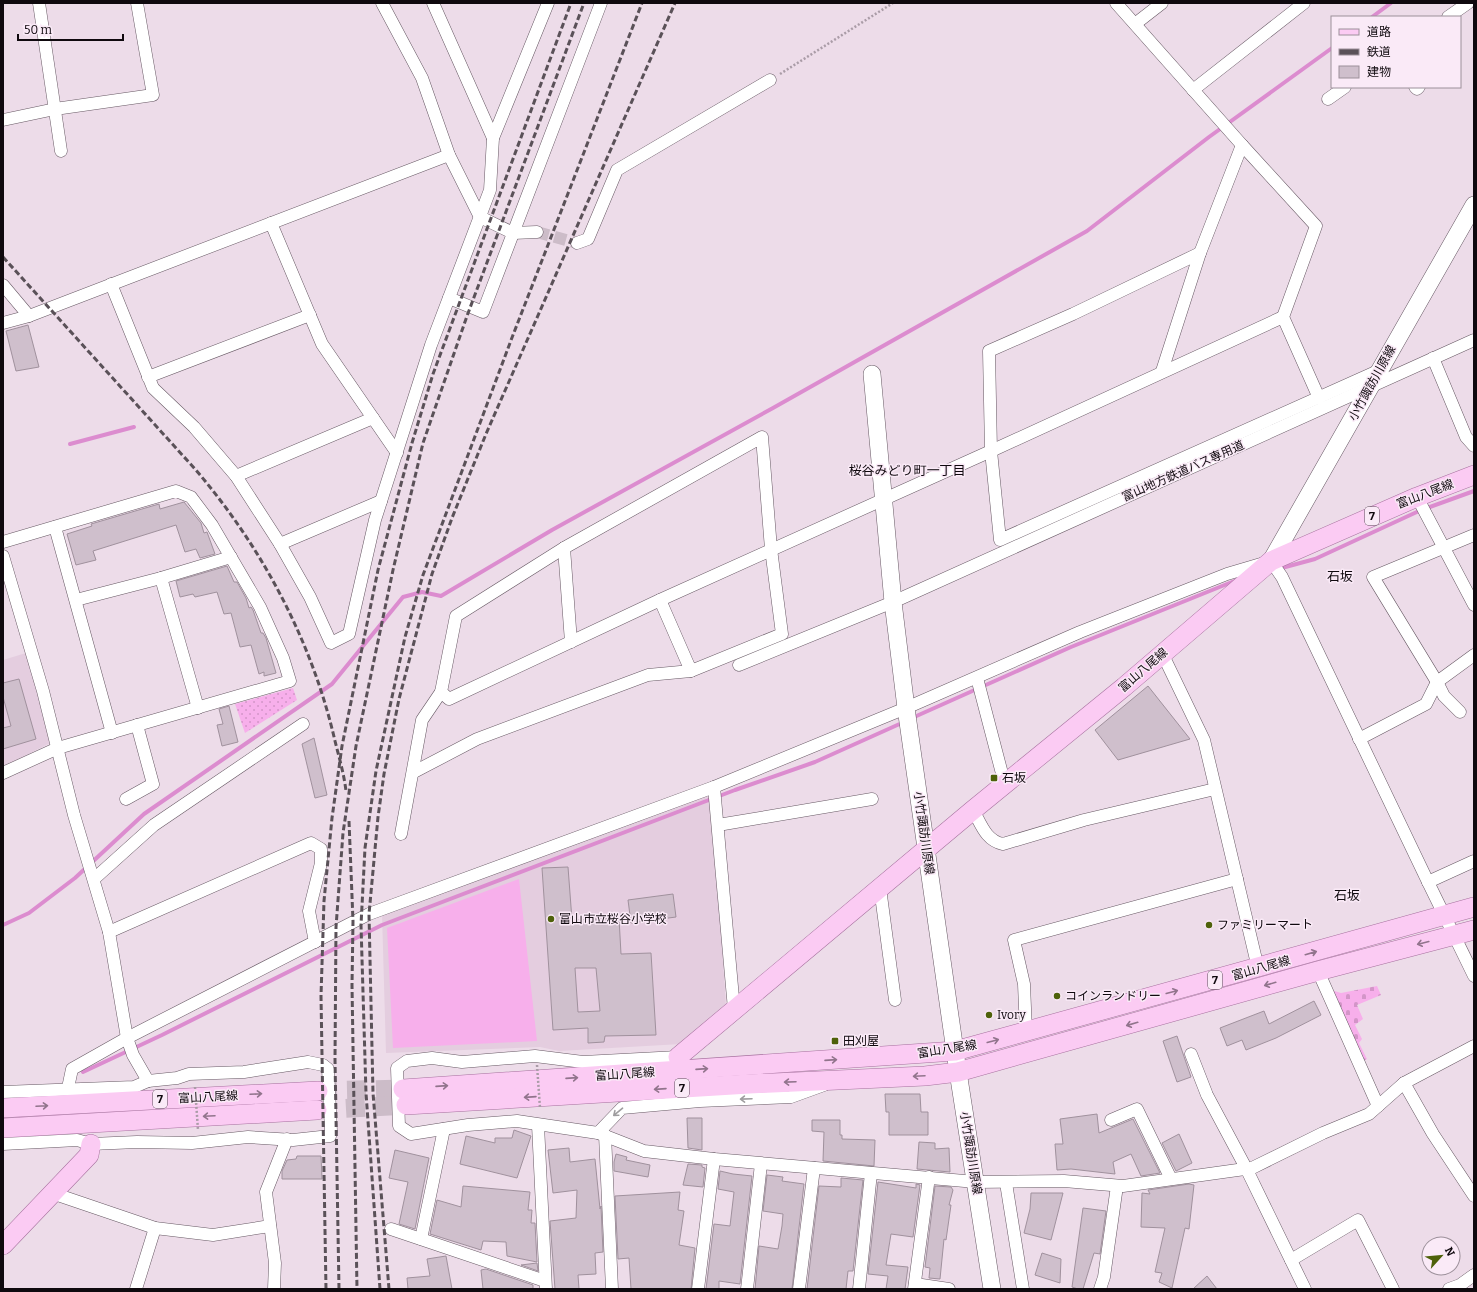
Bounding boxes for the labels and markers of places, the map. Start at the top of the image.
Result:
place label: 石坂 [1002,771,1026,785]
marker: 石坂 [989,773,999,783]
place label: 富山市立桜谷小学校 [559,912,667,926]
marker: 富山市立桜谷小学校 [546,914,556,924]
place label: ファミリーマート [1217,918,1313,932]
marker: ファミリーマート [1204,920,1214,930]
place label: コインランドリー [1065,989,1161,1003]
marker: コインランドリー [1052,991,1062,1001]
place label: Ivory [997,1008,1026,1022]
marker: Ivory [984,1010,994,1020]
place label: 田刈屋 [843,1034,879,1048]
marker: 田刈屋 [830,1036,840,1046]

